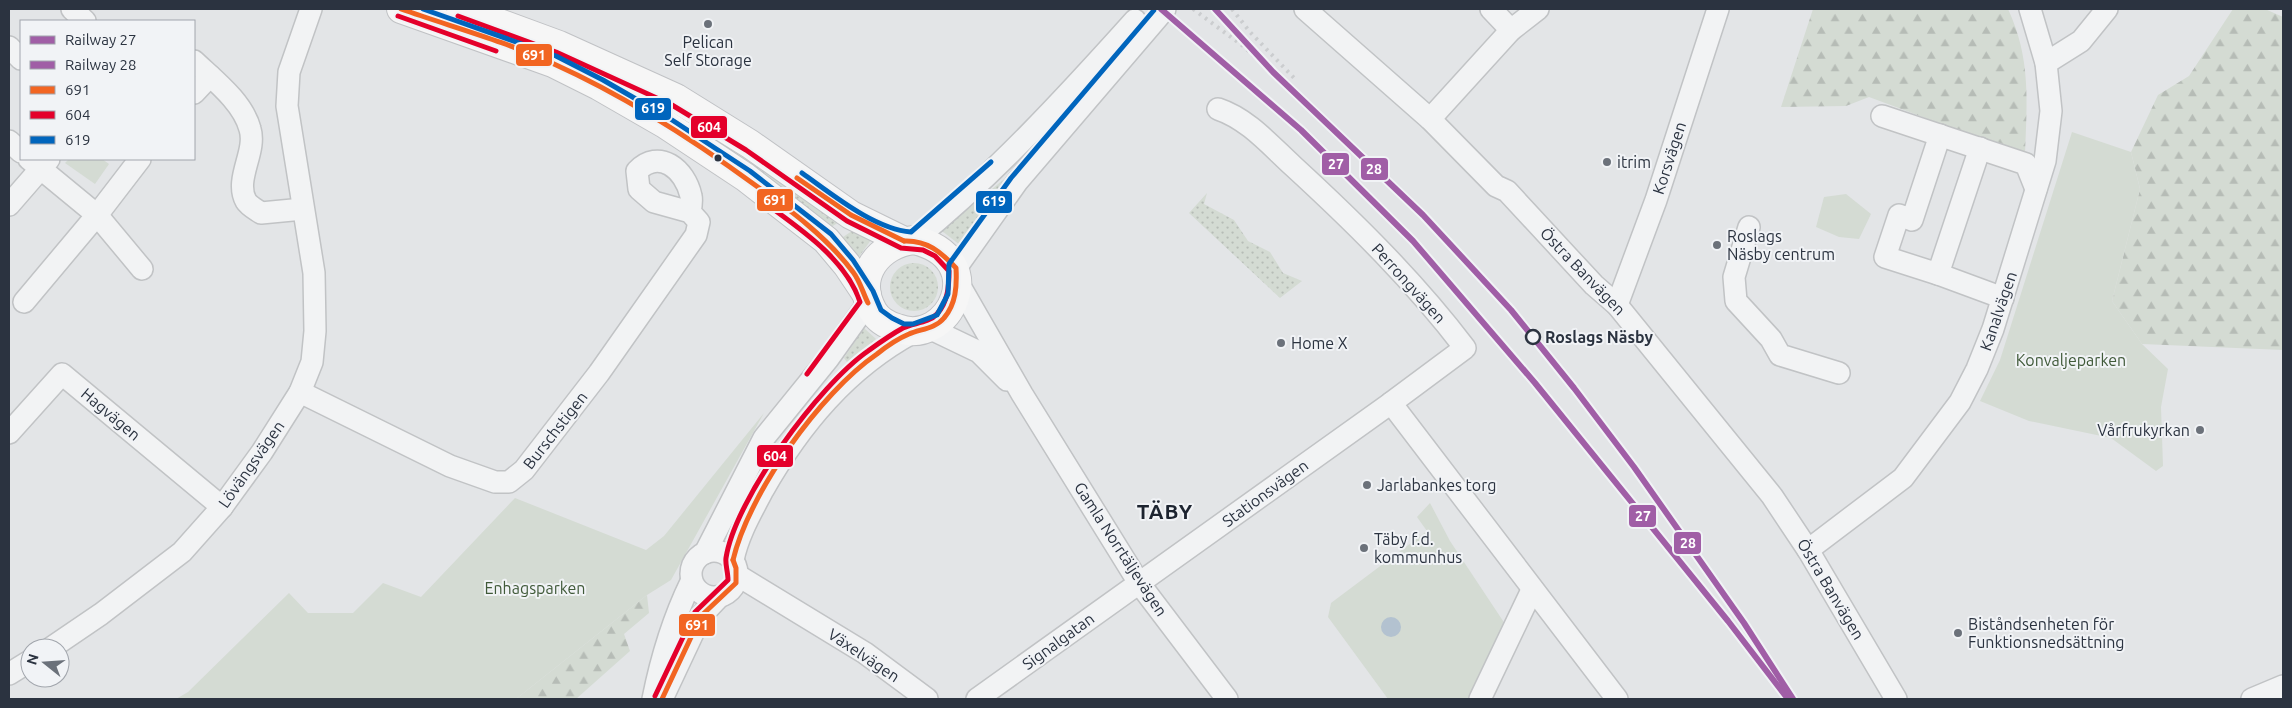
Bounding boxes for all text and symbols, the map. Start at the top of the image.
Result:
marker: Pelican Self Storage [702,18,714,30]
legend [20,20,195,160]
text: Railway 27 [65,31,137,48]
place label: Pelican Self Storage [664,33,752,69]
line badge: 691 [515,43,553,67]
text: 691 [522,47,546,63]
text: Railway 28 [65,56,137,73]
text: 691 [65,81,90,98]
line badge: 619 [634,97,672,121]
text: 619 [641,100,665,116]
text: 604 [65,106,90,123]
line badge: 604 [690,115,728,139]
text: 604 [697,119,721,135]
street label: Korsvägen [1649,120,1689,196]
text: 619 [65,131,90,148]
line badge: 27 [1321,152,1350,176]
unlabelled marker [713,153,723,163]
place label: itrim [1617,153,1651,171]
text: 27 [1328,156,1344,172]
marker: itrim [1601,156,1613,168]
line badge: 28 [1360,157,1389,181]
text: 28 [1366,161,1382,177]
line badge: 691 [756,188,794,212]
line badge: 619 [975,190,1013,214]
text: 691 [763,192,787,208]
text: 619 [982,193,1006,209]
street label: Östra Banvägen [1537,224,1629,318]
place label: Roslags Näsby centrum [1727,227,1835,263]
street label: Perrongvägen [1369,239,1449,327]
marker: Roslags Näsby centrum [1711,239,1723,251]
street label: Kanalvägen [1976,269,2020,353]
place label: Roslags Näsby [1545,328,1653,346]
marker: Roslags Näsby [1525,329,1541,345]
place label: Home X [1291,334,1348,352]
marker: Home X [1275,337,1287,349]
park label: Konvaljeparken [2016,351,2126,369]
street label: Hagvägen [78,384,144,444]
street label: Burschstigen [519,388,591,472]
street label: Lövängsvägen [214,417,288,511]
place label: Vårfrukyrkan [2097,421,2190,439]
marker: Vårfrukyrkan [2194,424,2206,436]
line badge: 604 [756,444,794,468]
text: 604 [763,448,787,464]
street label: Stationsvägen [1219,456,1311,530]
place label: Jarlabankes torg [1377,476,1496,494]
street label: Gamla Norrtäljevägen [1071,479,1171,619]
marker: Jarlabankes torg [1361,479,1373,491]
district label: TÄBY [1137,499,1193,523]
line badge: 27 [1628,504,1657,528]
text: 27 [1635,508,1651,524]
place label: Täby f.d. kommunhus [1374,530,1462,566]
line badge: 28 [1673,531,1702,555]
text: 28 [1680,535,1696,551]
street label: Östra Banvägen [1794,535,1868,643]
marker: Täby f.d. kommunhus [1358,542,1370,554]
park label: Enhagsparken [484,579,586,597]
street label: Signalgatan [1019,609,1097,673]
line badge: 691 [678,613,716,637]
place label: Biståndsenheten för Funktionsnedsättning [1968,615,2125,651]
text: 691 [685,617,709,633]
street label: Växelvägen [825,625,903,685]
marker: Biståndsenheten för Funktionsnedsättning [1952,627,1964,639]
north arrow [20,638,70,688]
text: N [23,652,42,667]

